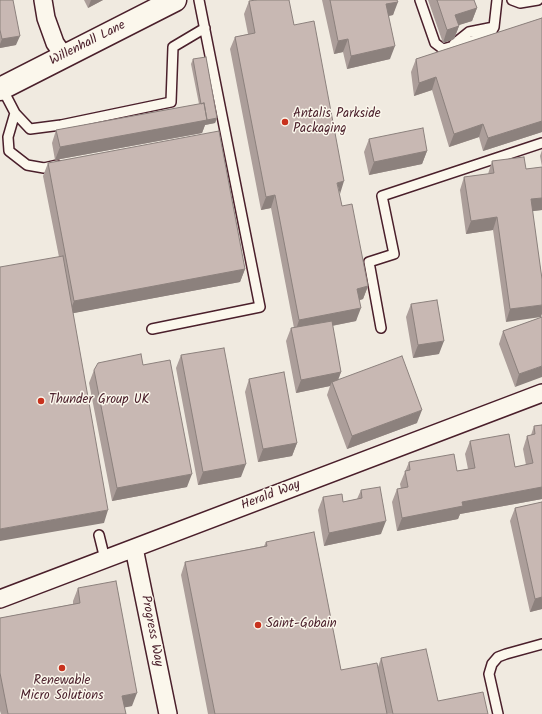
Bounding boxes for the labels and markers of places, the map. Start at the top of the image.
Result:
place label: Antalis Parkside Packaging [293,107,381,138]
marker: Antalis Parkside Packaging [280,117,290,127]
place label: Thunder Group UK [49,393,149,409]
marker: Thunder Group UK [36,396,46,406]
place label: Saint-Gobain [266,617,337,633]
marker: Saint-Gobain [253,620,263,630]
marker: Renewable Micro Solutions [57,663,67,673]
place label: Renewable Micro Solutions [20,674,104,705]

